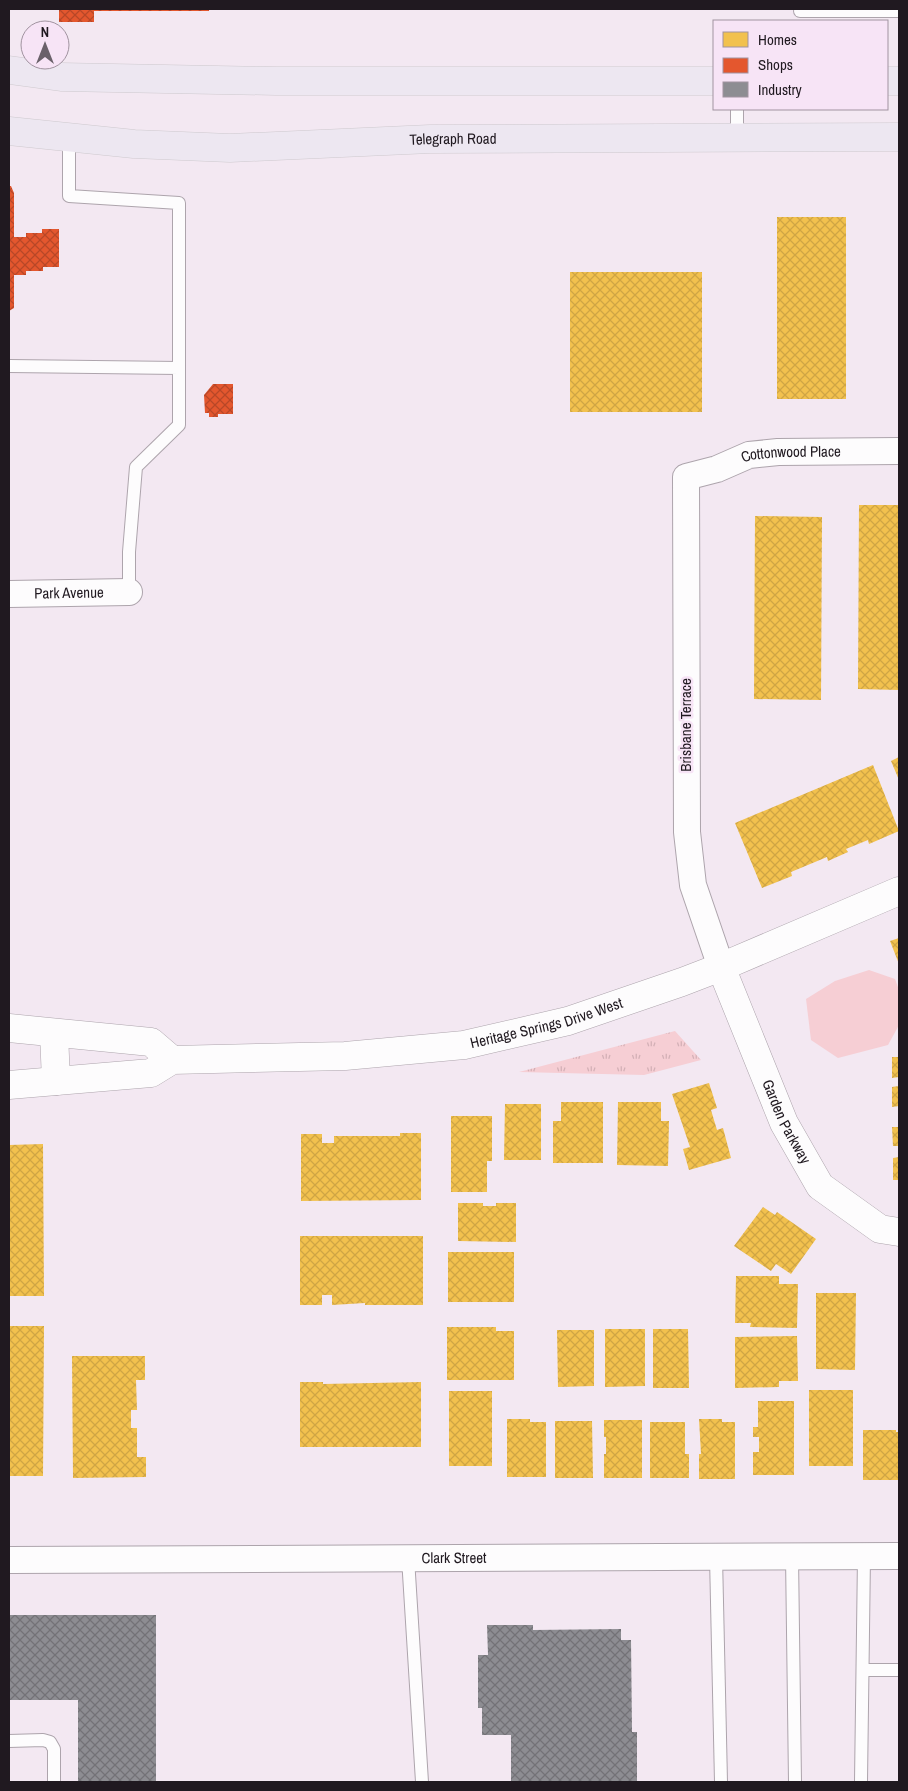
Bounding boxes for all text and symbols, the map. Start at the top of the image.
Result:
north arrow [20,20,70,70]
legend [713,20,888,110]
text: N [41,23,49,41]
text: Homes [758,29,797,50]
text: Shops [758,54,793,75]
text: Industry [758,79,803,100]
street label: Telegraph Road [409,128,497,150]
street label: Cottonwood Place [737,440,841,467]
street label: Park Avenue [34,581,104,604]
street label: Brisbane Terrace [675,678,696,772]
street label: Heritage Springs Drive West [468,992,626,1053]
street label: Garden Parkway [757,1076,817,1168]
street label: Clark Street [421,1547,487,1568]

